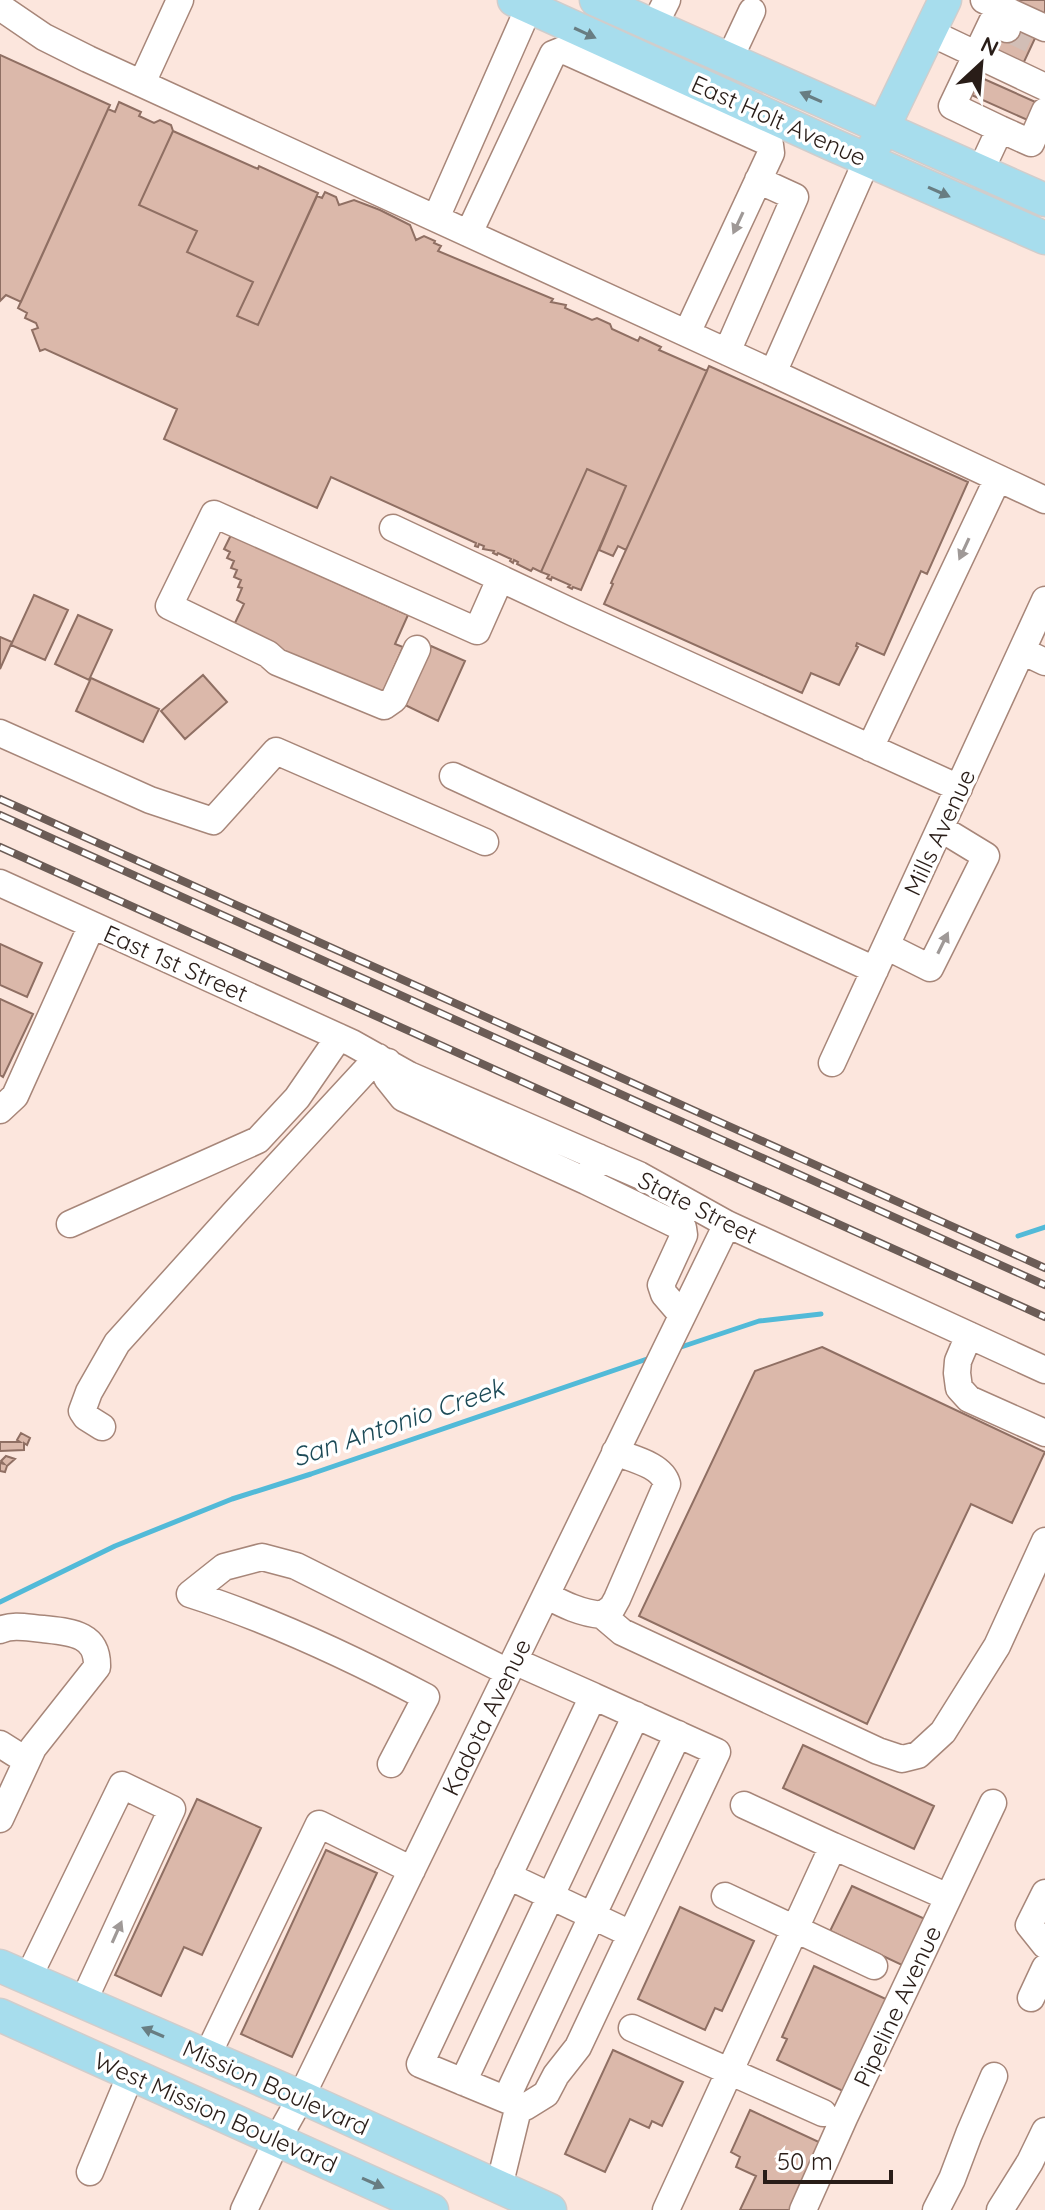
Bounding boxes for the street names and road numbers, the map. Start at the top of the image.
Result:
street label: East Holt Avenue [687,68,871,172]
street label: Mills Avenue [897,764,981,900]
street label: East 1st Street [99,918,253,1008]
street label: State Street [633,1164,763,1250]
street label: Kadota Avenue [435,1634,537,1800]
street label: Pipeline Avenue [847,1921,947,2091]
street label: Mission Boulevard [178,2033,374,2141]
street label: West Mission Boulevard [90,2045,342,2179]

